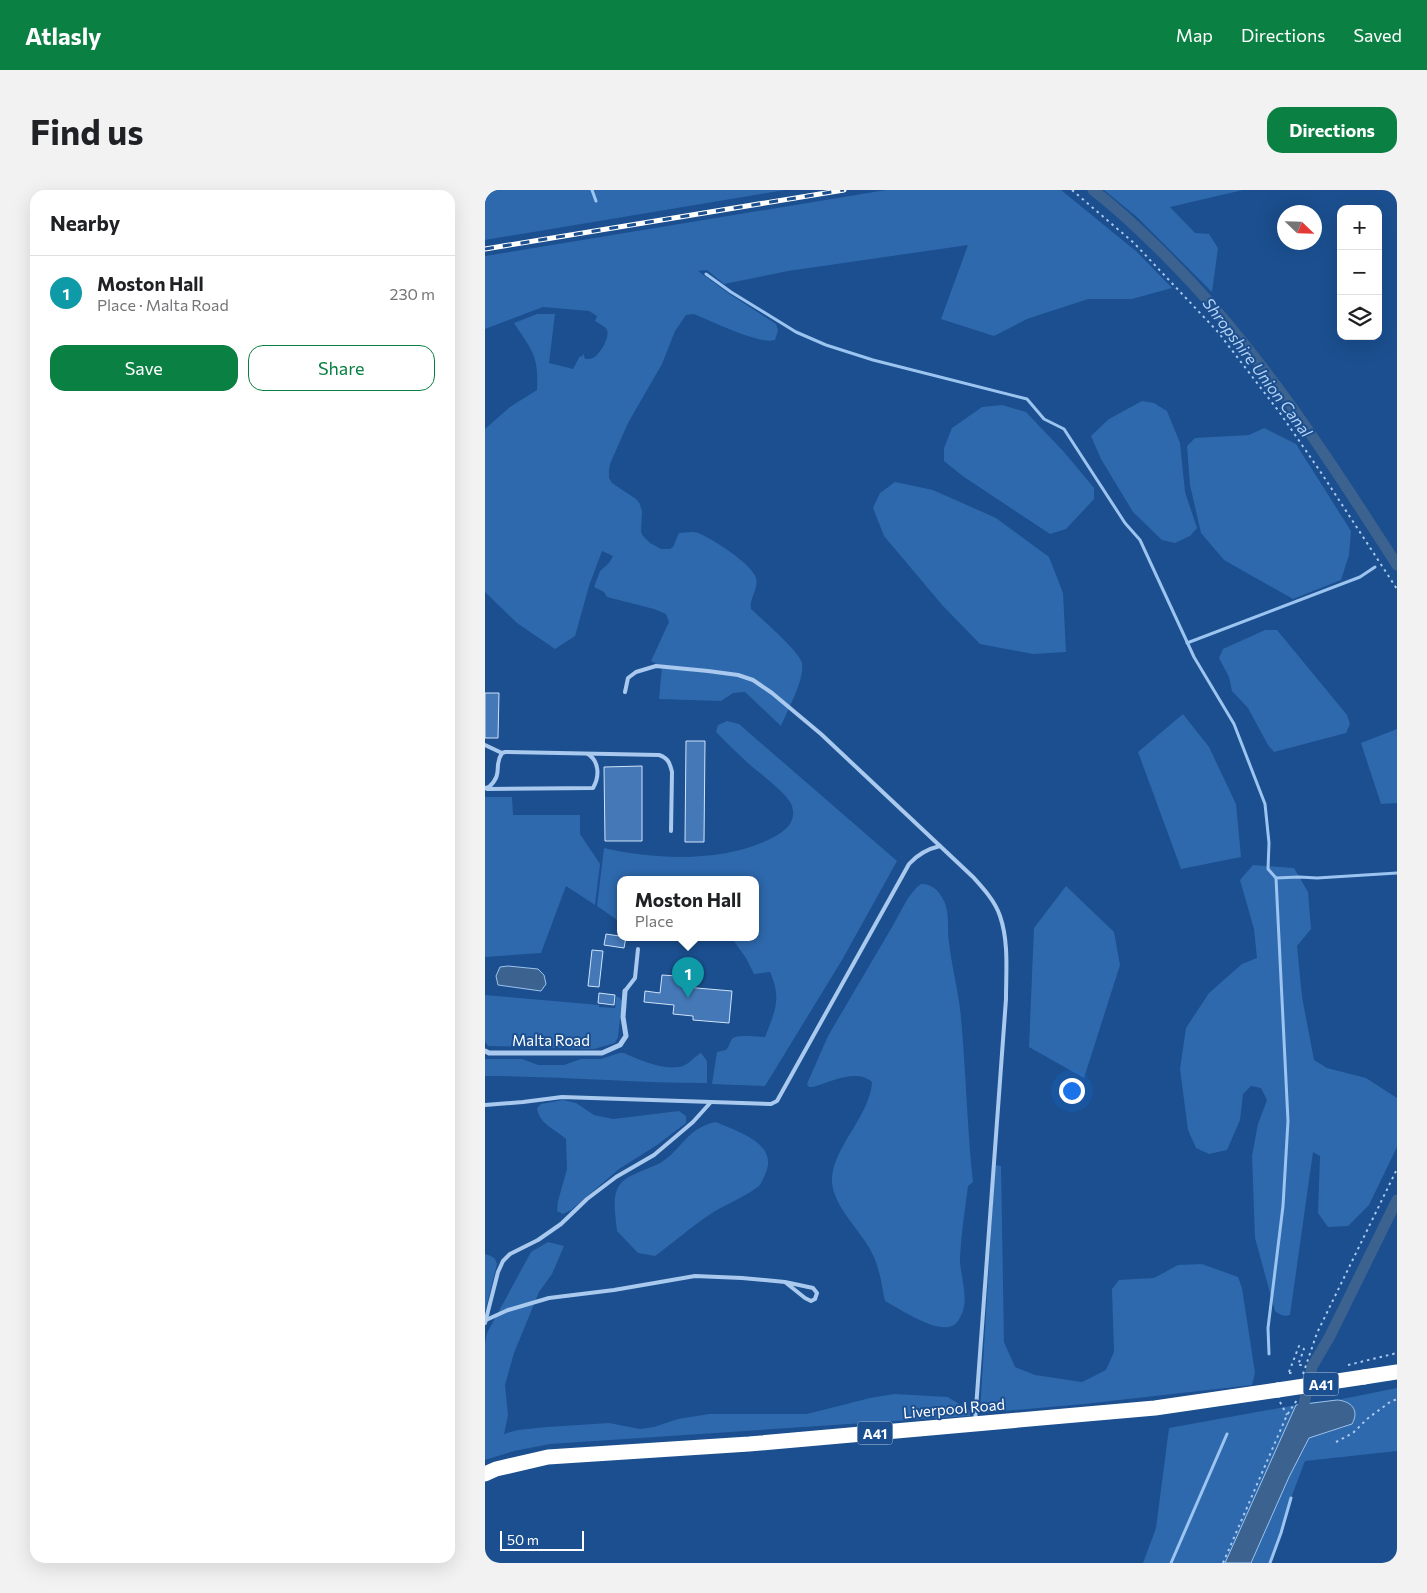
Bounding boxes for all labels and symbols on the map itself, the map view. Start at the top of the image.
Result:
north arrow [1277,205,1322,250]
water label: Shropshire Union Canal [1199,294,1317,441]
pin: 1 [672,957,704,998]
street label: Malta Road [512,1031,590,1049]
your location [1059,1078,1085,1104]
road number: A41 [1303,1372,1339,1396]
street label: Liverpool Road [902,1395,1006,1421]
road number: A41 [857,1422,893,1444]
scale bar [500,1528,584,1551]

